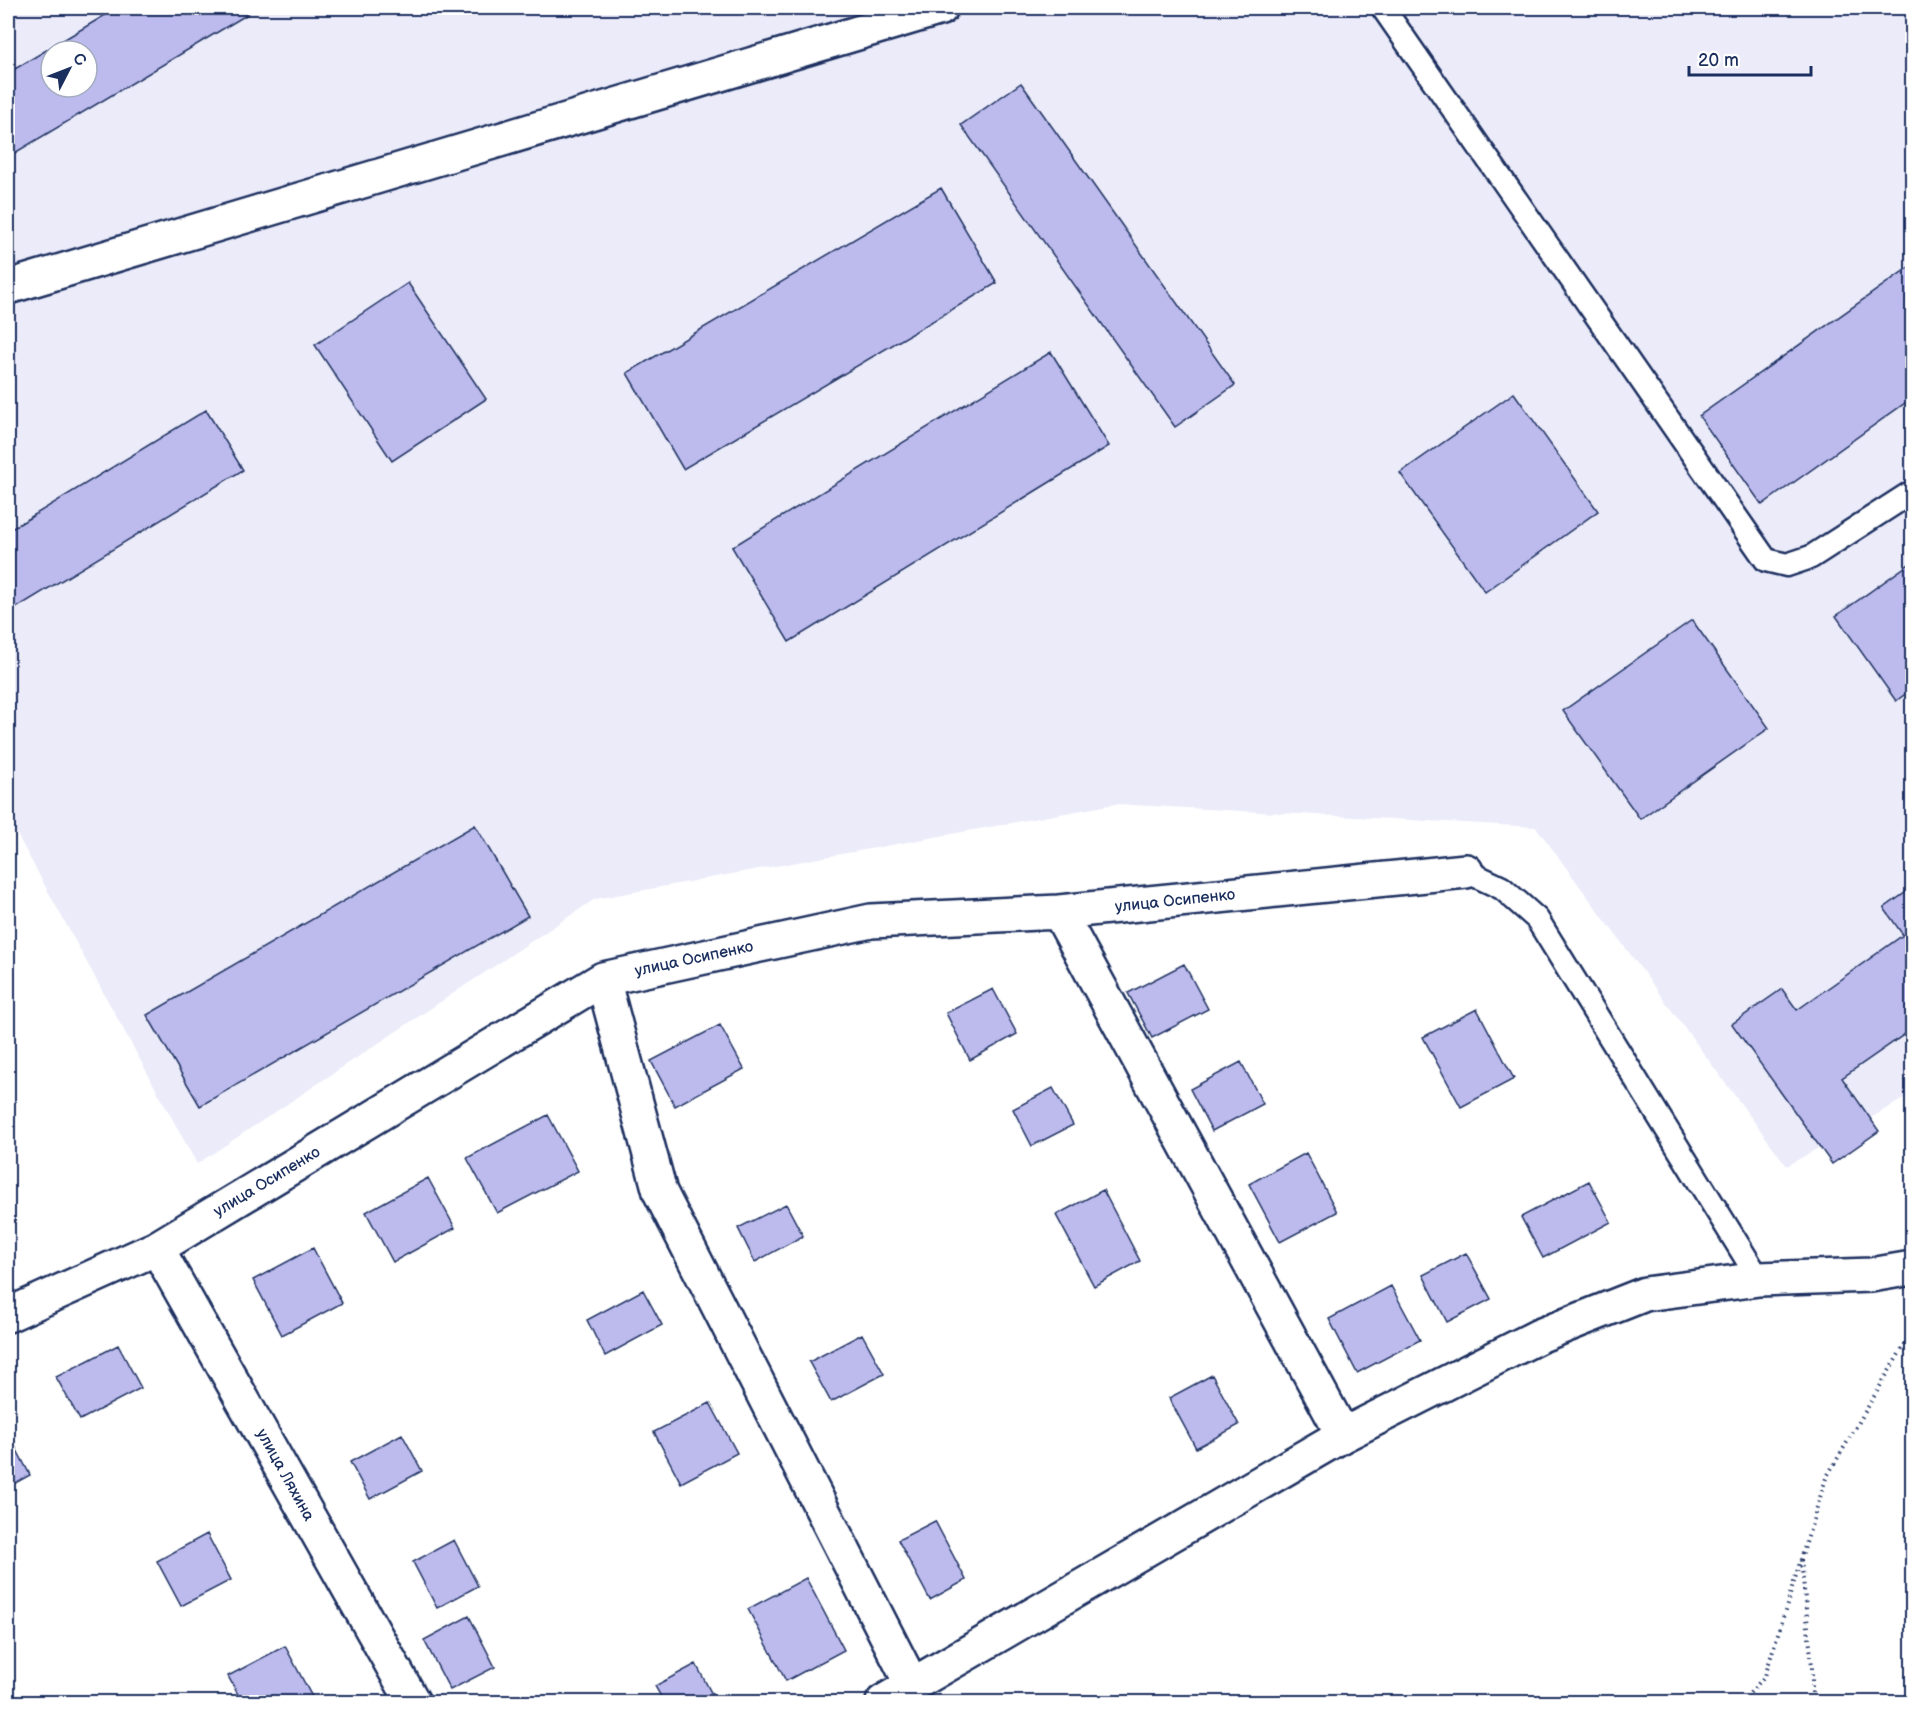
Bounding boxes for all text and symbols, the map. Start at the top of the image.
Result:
north arrow [39,39,99,99]
scale bar [1689,39,1810,77]
text: С [68,49,90,70]
text: 20 m [1698,50,1739,71]
street label: улица Осипенко [1114,885,1236,917]
street label: улица Осипенко [633,937,755,981]
street label: улица Осипенко [210,1143,324,1221]
street label: улица Ляхина [252,1426,318,1525]

